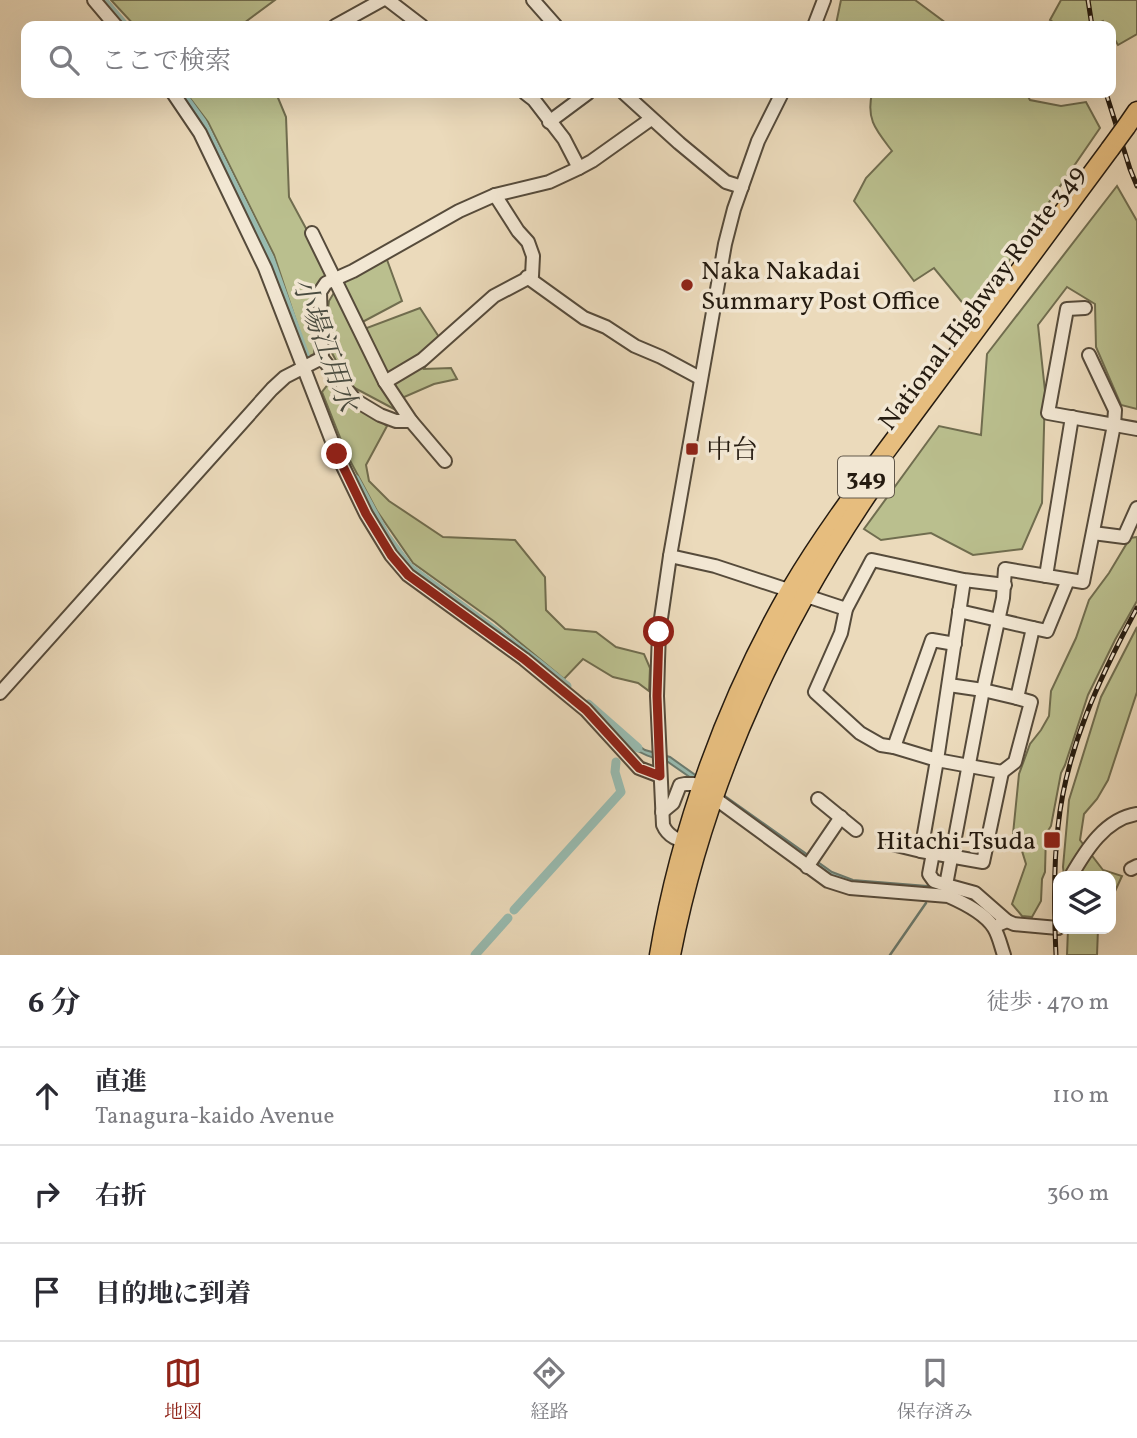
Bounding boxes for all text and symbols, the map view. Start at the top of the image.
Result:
search box [21,21,1116,98]
icon: search [45,41,83,79]
text: ここで検索 [101,44,231,80]
street label: National Highway Route 349 [871,158,1094,438]
place label: Naka Nakadai Summary Post Office [701,254,940,320]
water label: 小場江用水 [281,272,367,420]
marker: Naka Nakadai Summary Post Office [679,277,695,293]
place label: 中台 [706,433,758,469]
route end [321,438,352,469]
marker: 中台 [684,441,700,457]
road number: 349 [838,456,894,498]
route start [643,616,674,647]
place label: Hitachi-Tsuda [876,824,1036,860]
marker: Hitachi-Tsuda [1042,830,1062,850]
map controls [1053,871,1116,934]
button: layers [1053,871,1116,934]
text: 6 分 [28,983,80,1025]
text: 徒歩 · 470 m [987,987,1109,1019]
text: 直進 [95,1065,147,1101]
icon: ahead [28,1077,66,1115]
text: 110 m [1052,1080,1109,1112]
text: Tanagura-kaido Avenue [95,1101,334,1133]
icon: right [28,1175,66,1213]
text: 360 m [1047,1178,1109,1210]
text: 右折 [95,1179,147,1215]
icon: arrive [28,1273,66,1311]
text: 目的地に到着 [95,1277,251,1313]
tab: 地図 [164,1354,202,1426]
tab: 経路 [530,1354,569,1426]
tab: 保存済み [897,1354,973,1426]

